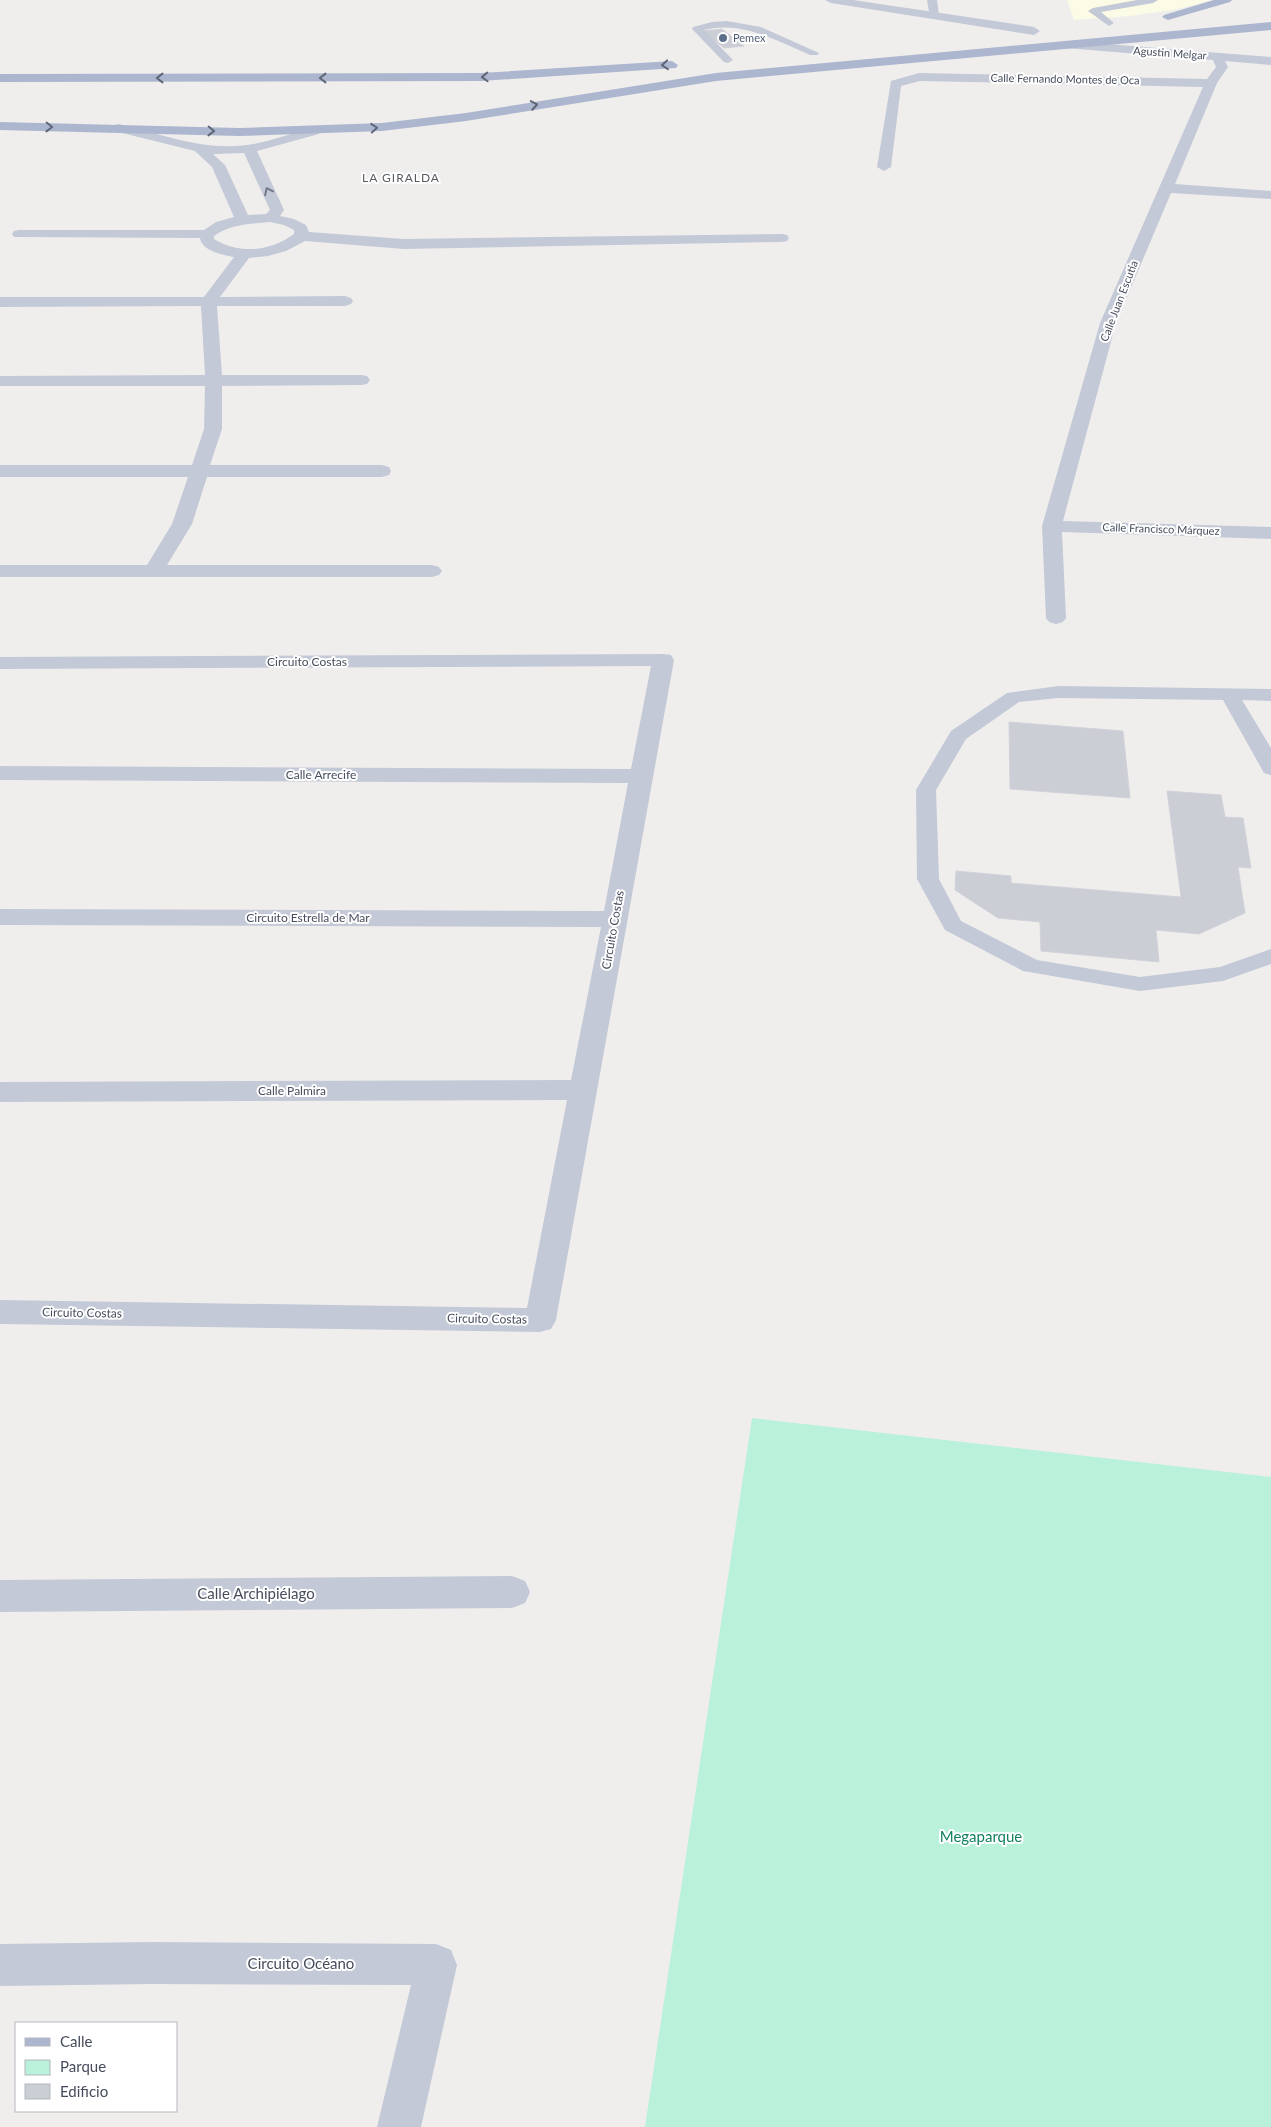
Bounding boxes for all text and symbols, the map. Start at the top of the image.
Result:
place label: Pemex [733,31,766,44]
marker: Pemex [717,32,729,44]
street label: Agustin Melgar [1133,43,1207,62]
one-way arrow [661,59,669,70]
one-way arrow [481,71,489,82]
street label: Calle Fernando Montes de Oca [990,71,1140,86]
one-way arrow [156,73,164,83]
one-way arrow [319,73,326,83]
one-way arrow [530,101,539,111]
one-way arrow [45,122,53,132]
one-way arrow [370,122,378,133]
one-way arrow [208,126,215,136]
district label: LA GIRALDA [362,170,440,185]
one-way arrow [264,187,275,196]
street label: Calle Juan Escutia [1097,258,1140,343]
street label: Calle Francisco Márquez [1102,520,1220,537]
street label: Circuito Costas [267,654,347,669]
street label: Calle Arrecife [286,767,356,782]
street label: Circuito Costas [598,889,627,971]
street label: Circuito Estrella de Mar [246,910,370,925]
street label: Calle Palmira [258,1083,326,1098]
street label: Circuito Costas [42,1304,122,1321]
street label: Circuito Costas [447,1310,527,1327]
street label: Calle Archipiélago [197,1584,315,1602]
park label: Megaparque [940,1827,1022,1845]
street label: Circuito Océano [248,1954,354,1972]
legend [15,2022,178,2112]
text: Calle [60,2032,93,2050]
text: Parque [60,2057,106,2075]
text: Edificio [60,2082,108,2100]

